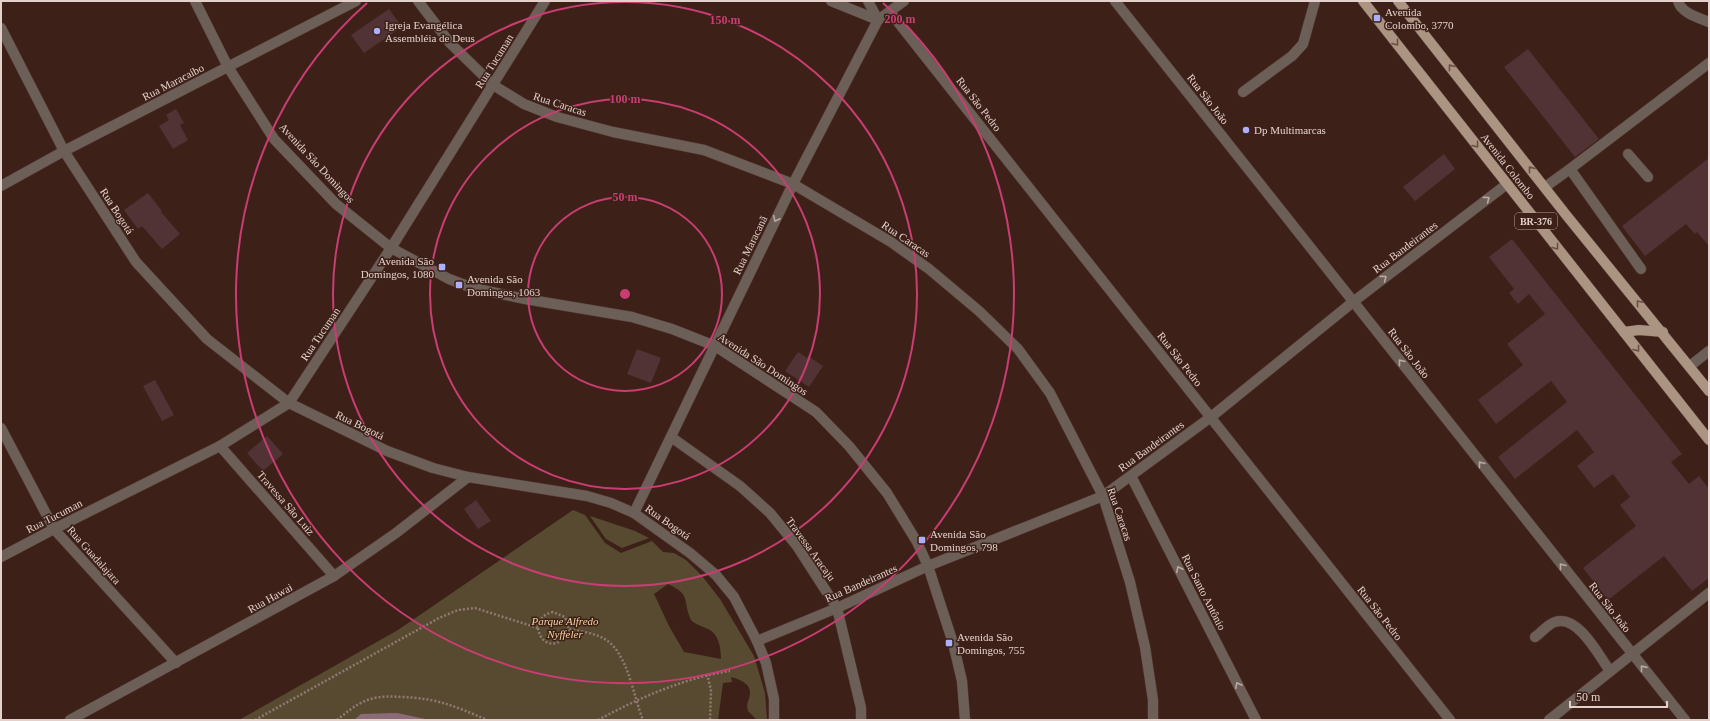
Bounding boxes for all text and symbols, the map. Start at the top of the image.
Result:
place label: Avenida Colombo, 3770 [1385,6,1454,31]
text: 200 m [885,12,916,26]
text: 150 m [710,13,741,27]
marker: Avenida Colombo, 3770 [1372,13,1382,23]
place label: Igreja Evangélica Assembléia de Deus [385,19,475,44]
marker: Igreja Evangélica Assembléia de Deus [372,26,382,36]
street label: Rua Tucuman [473,31,516,90]
one-way arrow [1391,38,1398,45]
street label: Rua Maracaibo [140,61,206,103]
one-way arrow [1449,64,1456,71]
street label: Rua São João [1185,72,1231,127]
street label: Rua São Pedro [954,75,1004,134]
street label: Rua Caracas [532,90,588,118]
text: 100 m [610,92,641,106]
street label: Avenida São Domingos [277,121,357,205]
place label: Dp Multimarcas [1254,124,1326,136]
marker: Dp Multimarcas [1241,125,1251,135]
street label: Avenida Colombo [1479,131,1538,202]
one-way arrow [1471,141,1478,148]
one-way arrow [1529,167,1536,174]
street label: Rua Bogotá [98,186,136,236]
text: 50 m [613,190,638,204]
one-way arrow [1483,197,1490,204]
road number: BR-376 [1515,213,1557,229]
street label: Rua Maracanã [731,214,769,276]
one-way arrow [773,215,781,222]
street label: Rua Caracas [880,219,932,259]
street label: Rua Bandeirantes [1370,219,1440,275]
one-way arrow [1552,243,1559,250]
place label: Avenida São Domingos, 1080 [361,255,434,280]
marker: Avenida São Domingos, 1080 [437,262,447,272]
place label: Avenida São Domingos, 1063 [467,273,541,298]
one-way arrow [1380,276,1387,283]
marker: Avenida São Domingos, 1063 [454,280,464,290]
centre of rings [618,287,632,301]
one-way arrow [1636,301,1643,308]
street label: Rua Tucuman [298,305,342,363]
street label: Rua São João [1386,326,1432,381]
street label: Rua São Pedro [1155,330,1205,389]
street label: Avenida São Domingos [716,331,810,397]
one-way arrow [1632,345,1639,352]
one-way arrow [1398,359,1405,367]
street label: Rua Bogotá [334,408,386,442]
street label: Rua Bandeirantes [1116,418,1186,474]
one-way arrow [1479,461,1486,468]
street label: Travessa São Luiz [255,469,317,538]
street label: Rua Caracas [1105,486,1135,542]
street label: Rua Tucuman [24,496,85,535]
street label: Rua Bogotá [643,502,693,542]
street label: Travessa Aracaju [784,515,838,584]
street label: Rua Guadalajara [65,524,123,586]
place label: Avenida São Domingos, 798 [930,528,998,553]
marker: Avenida São Domingos, 798 [917,535,927,545]
street label: Rua Santo Antônio [1180,552,1229,632]
street label: Rua Bandeirantes [823,562,899,604]
one-way arrow [1560,563,1567,570]
one-way arrow [1176,566,1184,574]
street label: Rua São João [1587,580,1633,635]
street label: Rua Hawai [246,581,294,615]
street label: Rua São Pedro [1355,584,1405,643]
park label: Parque Alfredo Nyffeler [530,615,599,640]
place label: Avenida São Domingos, 755 [957,631,1025,656]
marker: Avenida São Domingos, 755 [944,638,954,648]
one-way arrow [1640,665,1647,672]
one-way arrow [1235,682,1243,689]
scale bar [1570,683,1667,709]
text: 50 m [1576,690,1601,704]

